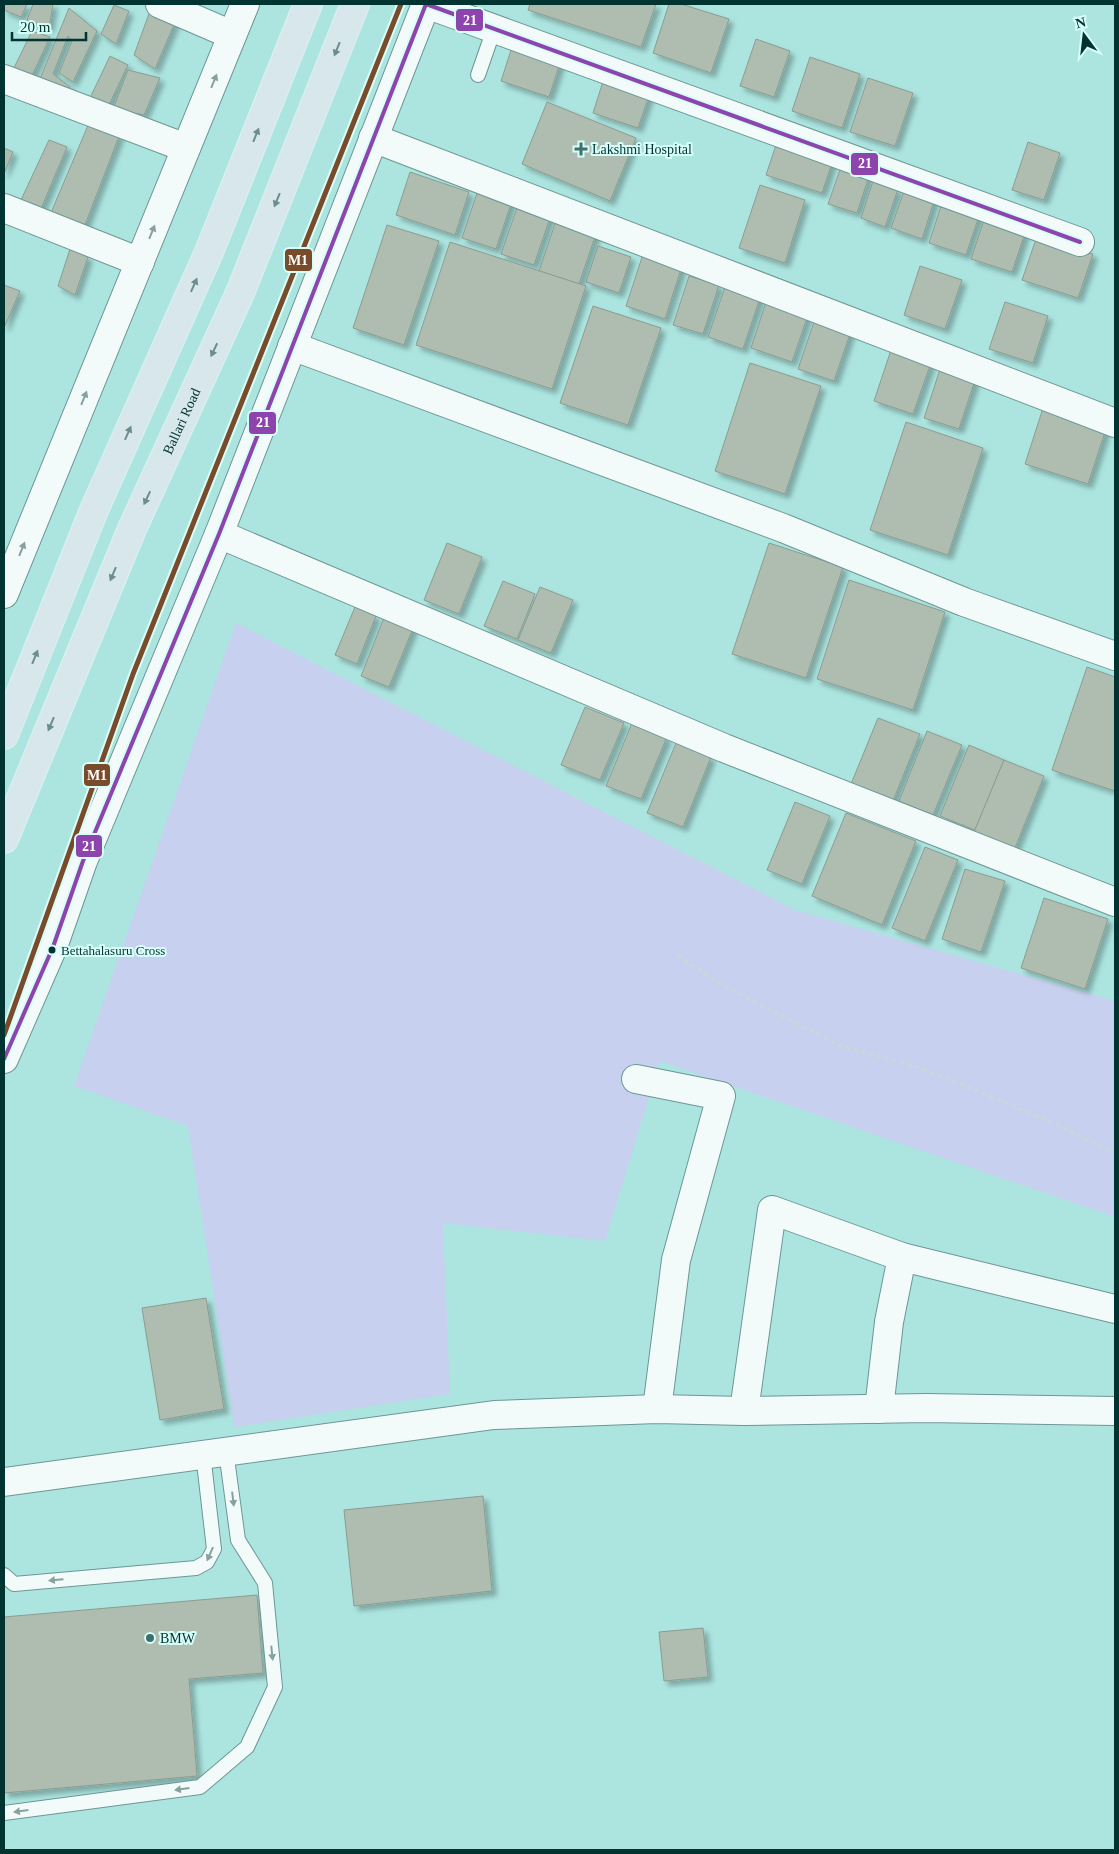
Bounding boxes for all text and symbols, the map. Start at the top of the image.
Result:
line badge: 21 [455,8,484,32]
scale bar [12,10,86,42]
north arrow [1059,10,1109,60]
text: 21 [463,13,477,28]
text: N [1074,14,1088,31]
text: 20 m [20,19,51,35]
one-way arrow [333,42,341,57]
one-way arrow [210,73,218,88]
one-way arrow [252,127,260,142]
marker: Lakshmi Hospital [574,142,588,156]
place label: Lakshmi Hospital [592,142,692,157]
line badge: 21 [850,152,879,176]
text: 21 [858,156,872,171]
one-way arrow [273,193,281,208]
one-way arrow [148,224,156,239]
line badge: M1 [284,248,313,272]
text: M1 [288,253,308,268]
one-way arrow [191,278,199,292]
one-way arrow [210,343,218,357]
street label: Ballari Road [160,386,203,457]
one-way arrow [80,390,88,405]
line badge: 21 [248,411,277,435]
text: 21 [256,415,270,430]
one-way arrow [125,426,133,440]
one-way arrow [142,491,150,505]
one-way arrow [19,541,27,556]
one-way arrow [109,567,117,581]
one-way arrow [31,649,39,664]
one-way arrow [47,717,55,732]
line badge: M1 [83,763,111,787]
text: M1 [87,768,107,783]
line badge: 21 [75,834,103,858]
text: 21 [82,839,96,854]
place label: Bettahalasuru Cross [61,943,165,958]
marker: Bettahalasuru Cross [47,945,57,955]
one-way arrow [229,1491,237,1507]
one-way arrow [206,1546,215,1561]
one-way arrow [47,1576,63,1584]
place label: BMW [160,1631,196,1646]
marker: BMW [144,1632,156,1644]
one-way arrow [268,1646,276,1662]
one-way arrow [174,1785,190,1793]
one-way arrow [13,1807,29,1815]

